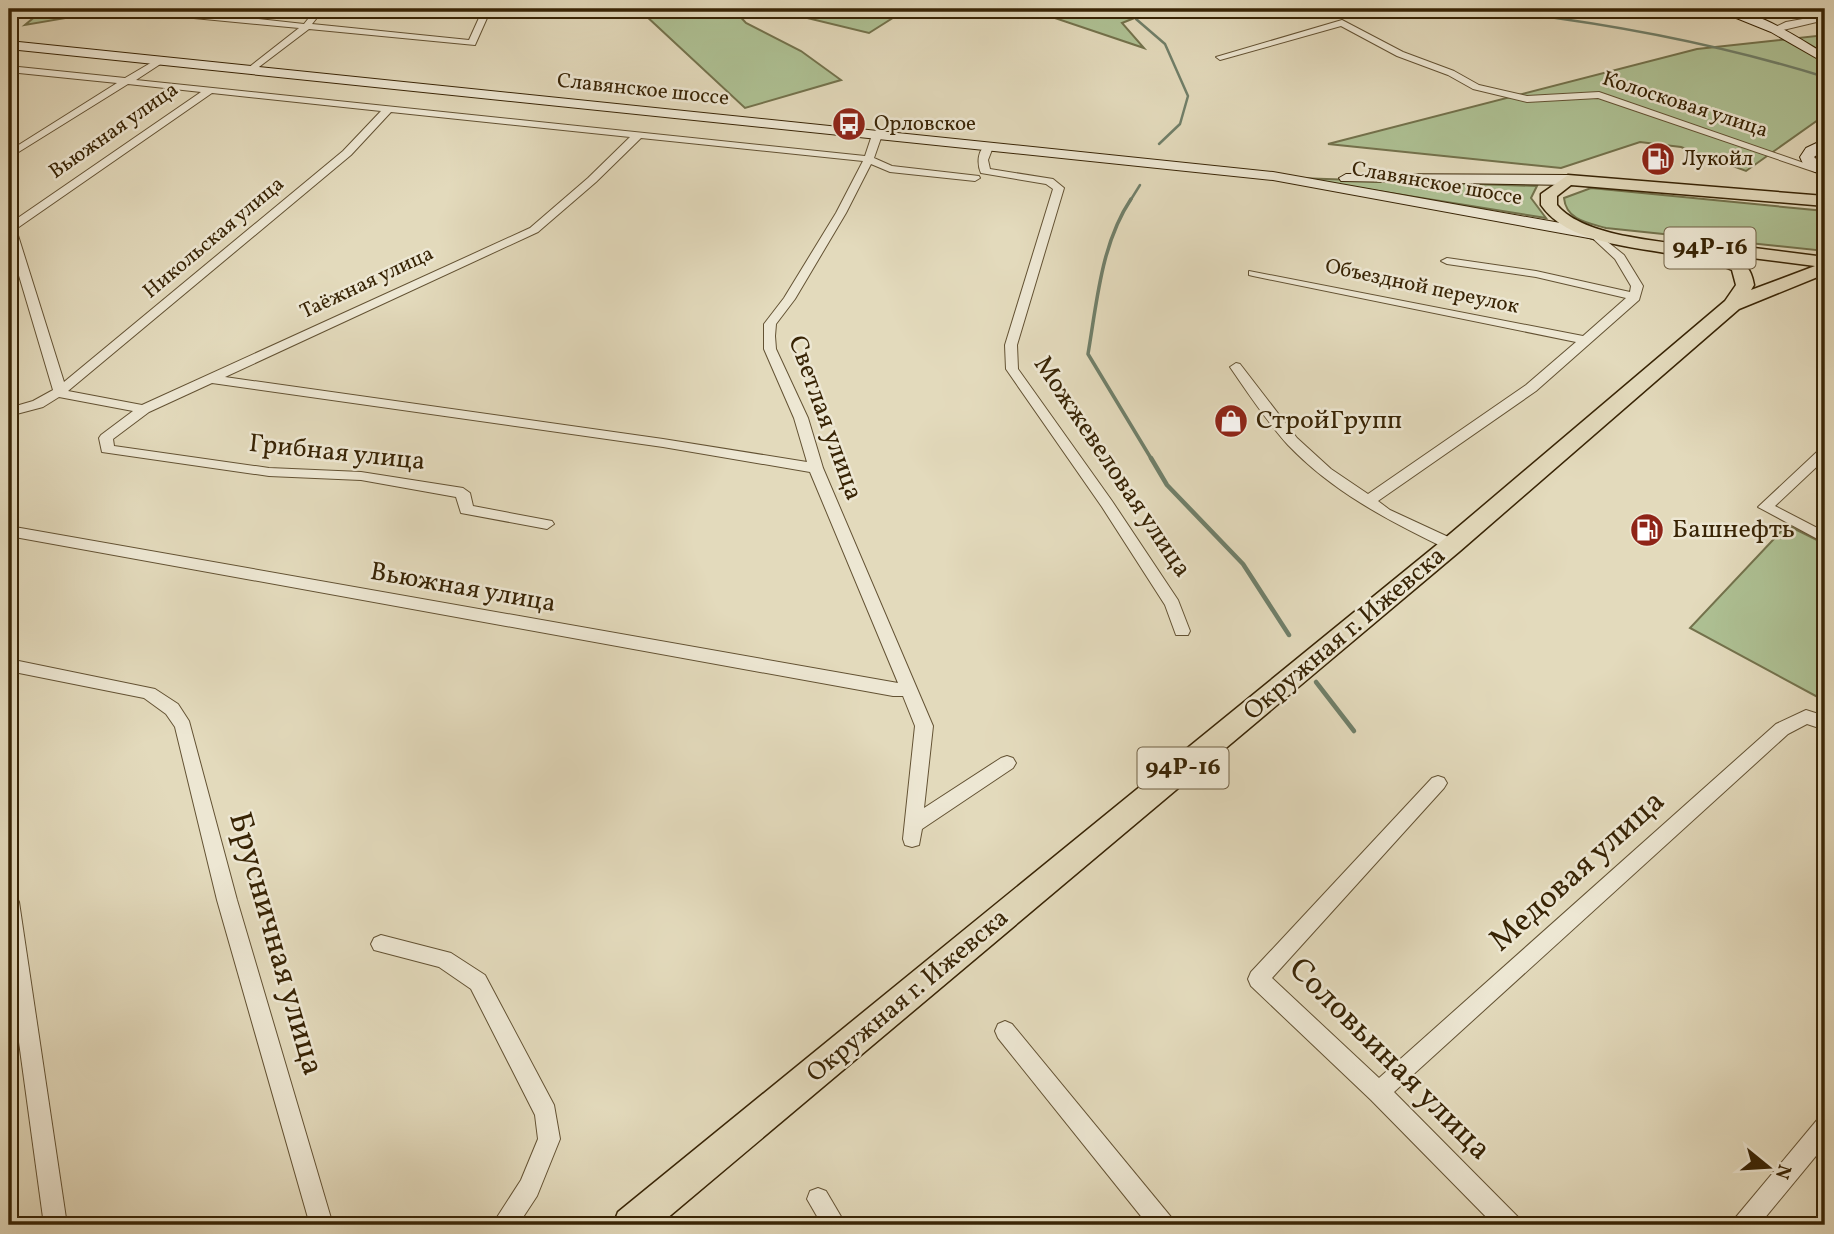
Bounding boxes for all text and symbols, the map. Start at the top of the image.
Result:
street label: Колосковая улица [1598,65,1772,145]
street label: Славянское шоссе [556,67,730,113]
street label: Вьюжная улица [44,76,184,186]
bus stop icon: Орловское [830,105,868,143]
place label: Орловское [874,110,976,139]
fuel station icon: Лукойл [1639,140,1677,178]
place label: Лукойл [1682,145,1753,174]
street label: Славянское шоссе [1349,155,1525,213]
street label: Никольская улица [137,170,291,306]
road number: 94Р-16 [1664,228,1756,268]
street label: Таёжная улица [295,239,439,327]
street label: Объездной переулок [1322,252,1522,322]
street label: Светлая улица [779,331,871,505]
street label: Можжевеловая улица [1024,349,1200,585]
shop icon: СтройГрупп [1212,402,1250,440]
place label: СтройГрупп [1256,403,1402,439]
street label: Грибная улица [247,426,427,480]
fuel station icon: Башнефть [1628,511,1666,549]
place label: Башнефть [1672,512,1795,548]
street label: Окружная г. Ижевска [1236,539,1454,729]
street label: Вьюжная улица [367,554,559,622]
road number: 94Р-16 [1138,748,1228,788]
street label: Медовая улица [1480,781,1676,963]
street label: Брусничная улица [216,807,334,1081]
street label: Окружная г. Ижевска [799,901,1017,1091]
street label: Соловьиная улица [1278,949,1500,1171]
north arrow [1732,1132,1802,1202]
text: N [1768,1161,1797,1182]

